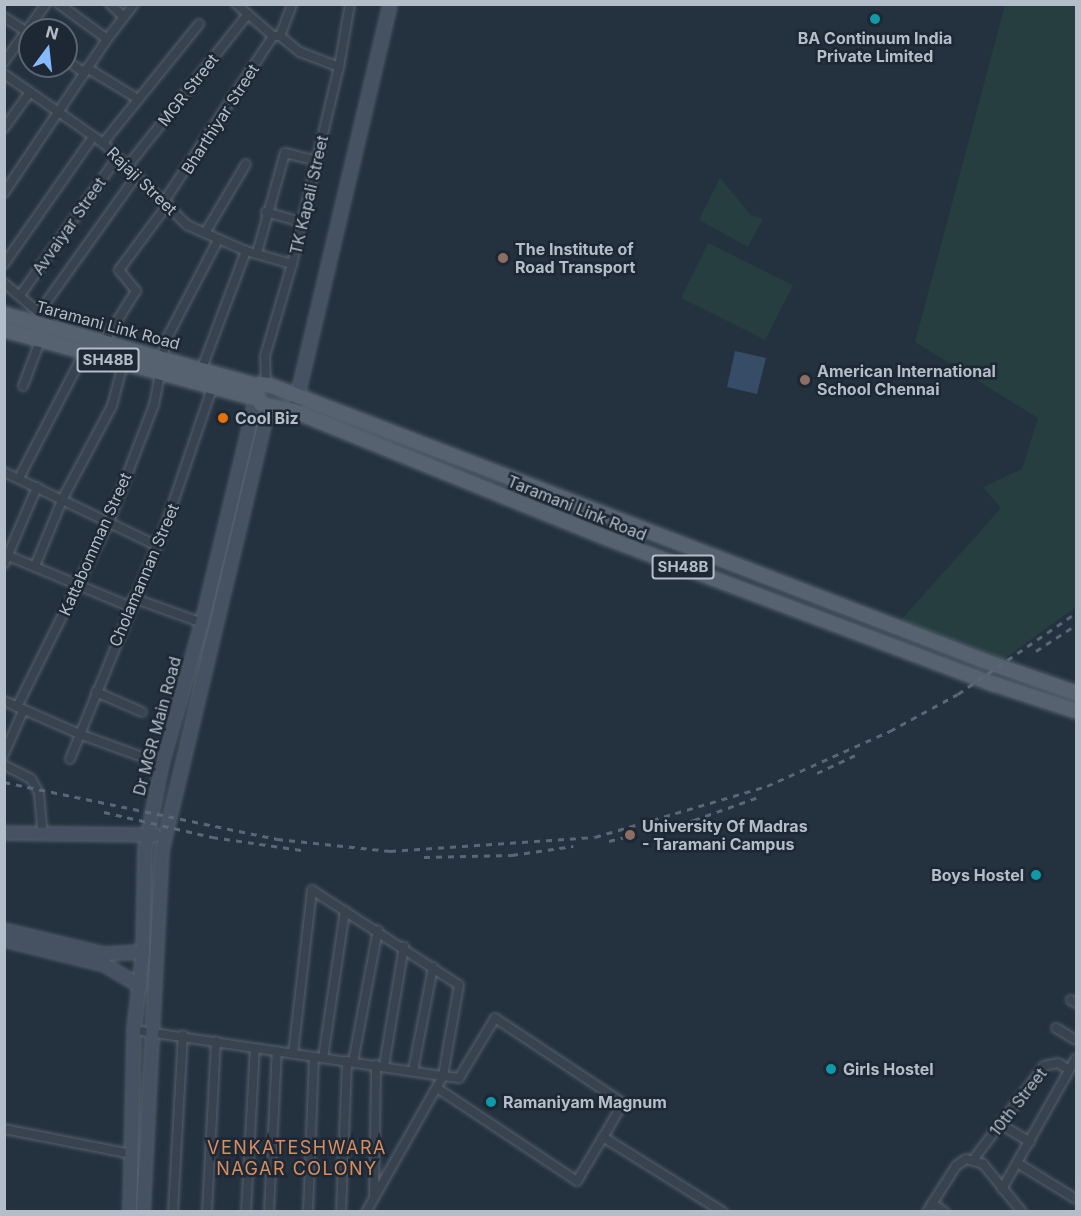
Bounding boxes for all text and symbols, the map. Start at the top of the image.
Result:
marker: BA Continuum India Private Limited [868,12,882,26]
north arrow [18,18,78,78]
text: N [44,21,61,44]
place label: BA Continuum India Private Limited [798,28,952,66]
street label: MGR Street [154,50,222,130]
street label: Bharthiyar Street [177,60,263,178]
street label: TK Kapali Street [286,134,332,256]
street label: Rajaji Street [103,143,181,219]
street label: Avvaiyar Street [28,174,110,278]
place label: The Institute of Road Transport [515,239,635,277]
marker: The Institute of Road Transport [496,251,510,265]
street label: Taramani Link Road [34,297,182,353]
road number: SH48B [76,348,140,372]
place label: American International School Chennai [817,361,996,399]
marker: American International School Chennai [798,373,812,387]
place label: Cool Biz [235,408,299,428]
marker: Cool Biz [216,411,230,425]
street label: Kattabomman Street [55,470,135,618]
street label: Taramani Link Road [505,471,649,545]
street label: Cholamannan Street [105,501,183,649]
road number: SH48B [652,555,714,579]
street label: Dr MGR Main Road [129,654,185,798]
place label: University Of Madras - Taramani Campus [642,816,808,854]
marker: University Of Madras - Taramani Campus [623,828,637,842]
place label: Boys Hostel [931,865,1024,885]
marker: Boys Hostel [1029,868,1043,882]
place label: Girls Hostel [843,1059,933,1079]
marker: Girls Hostel [824,1062,838,1076]
street label: 10th Street [985,1064,1051,1140]
place label: Ramaniyam Magnum [503,1092,667,1112]
marker: Ramaniyam Magnum [484,1095,498,1109]
district label: VENKATESHWARA NAGAR COLONY [207,1138,387,1180]

